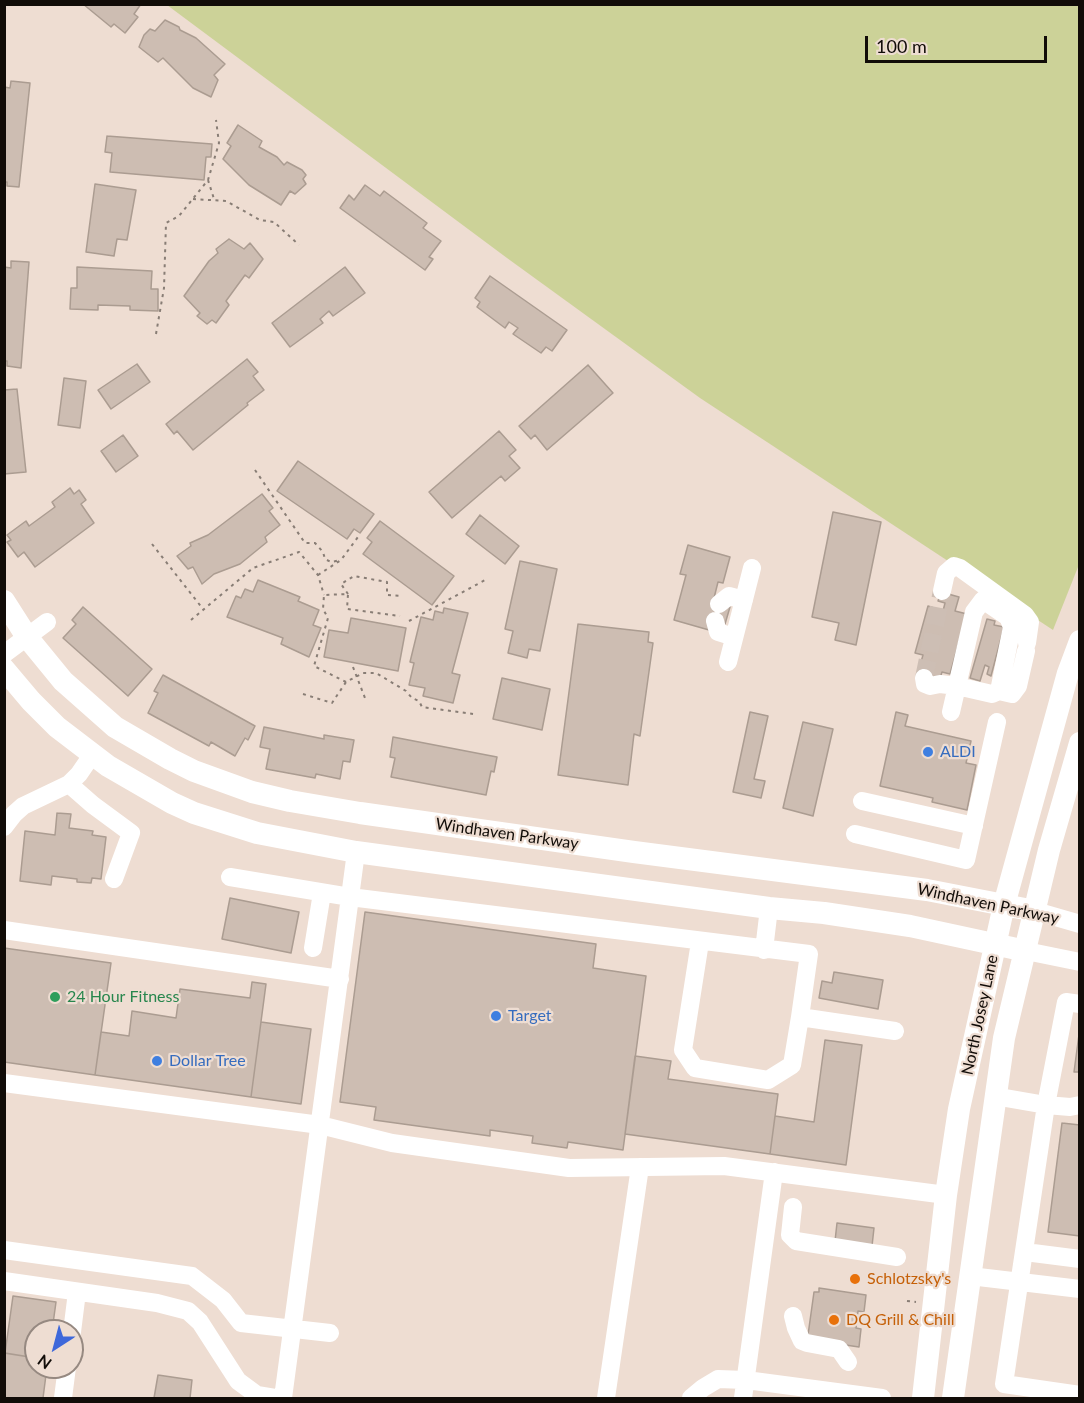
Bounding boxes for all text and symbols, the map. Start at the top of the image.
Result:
scale bar [868,24,1050,62]
text: 100 m [876,35,927,57]
place label: ALDI [940,742,976,762]
marker: ALDI [921,745,935,759]
street label: Windhaven Parkway [434,814,580,854]
street label: Windhaven Parkway [915,880,1061,928]
street label: North Josey Lane [958,953,1002,1077]
place label: 24 Hour Fitness [67,987,179,1007]
marker: 24 Hour Fitness [48,990,62,1004]
place label: Target [508,1006,552,1026]
marker: Target [489,1009,503,1023]
place label: Dollar Tree [169,1051,246,1071]
marker: Dollar Tree [150,1054,164,1068]
place label: Schlotzsky's [867,1269,951,1289]
marker: Schlotzsky's [848,1272,862,1286]
place label: DQ Grill & Chill [846,1310,954,1330]
marker: DQ Grill & Chill [827,1313,841,1327]
north arrow [24,1319,84,1379]
text: N [34,1351,55,1374]

